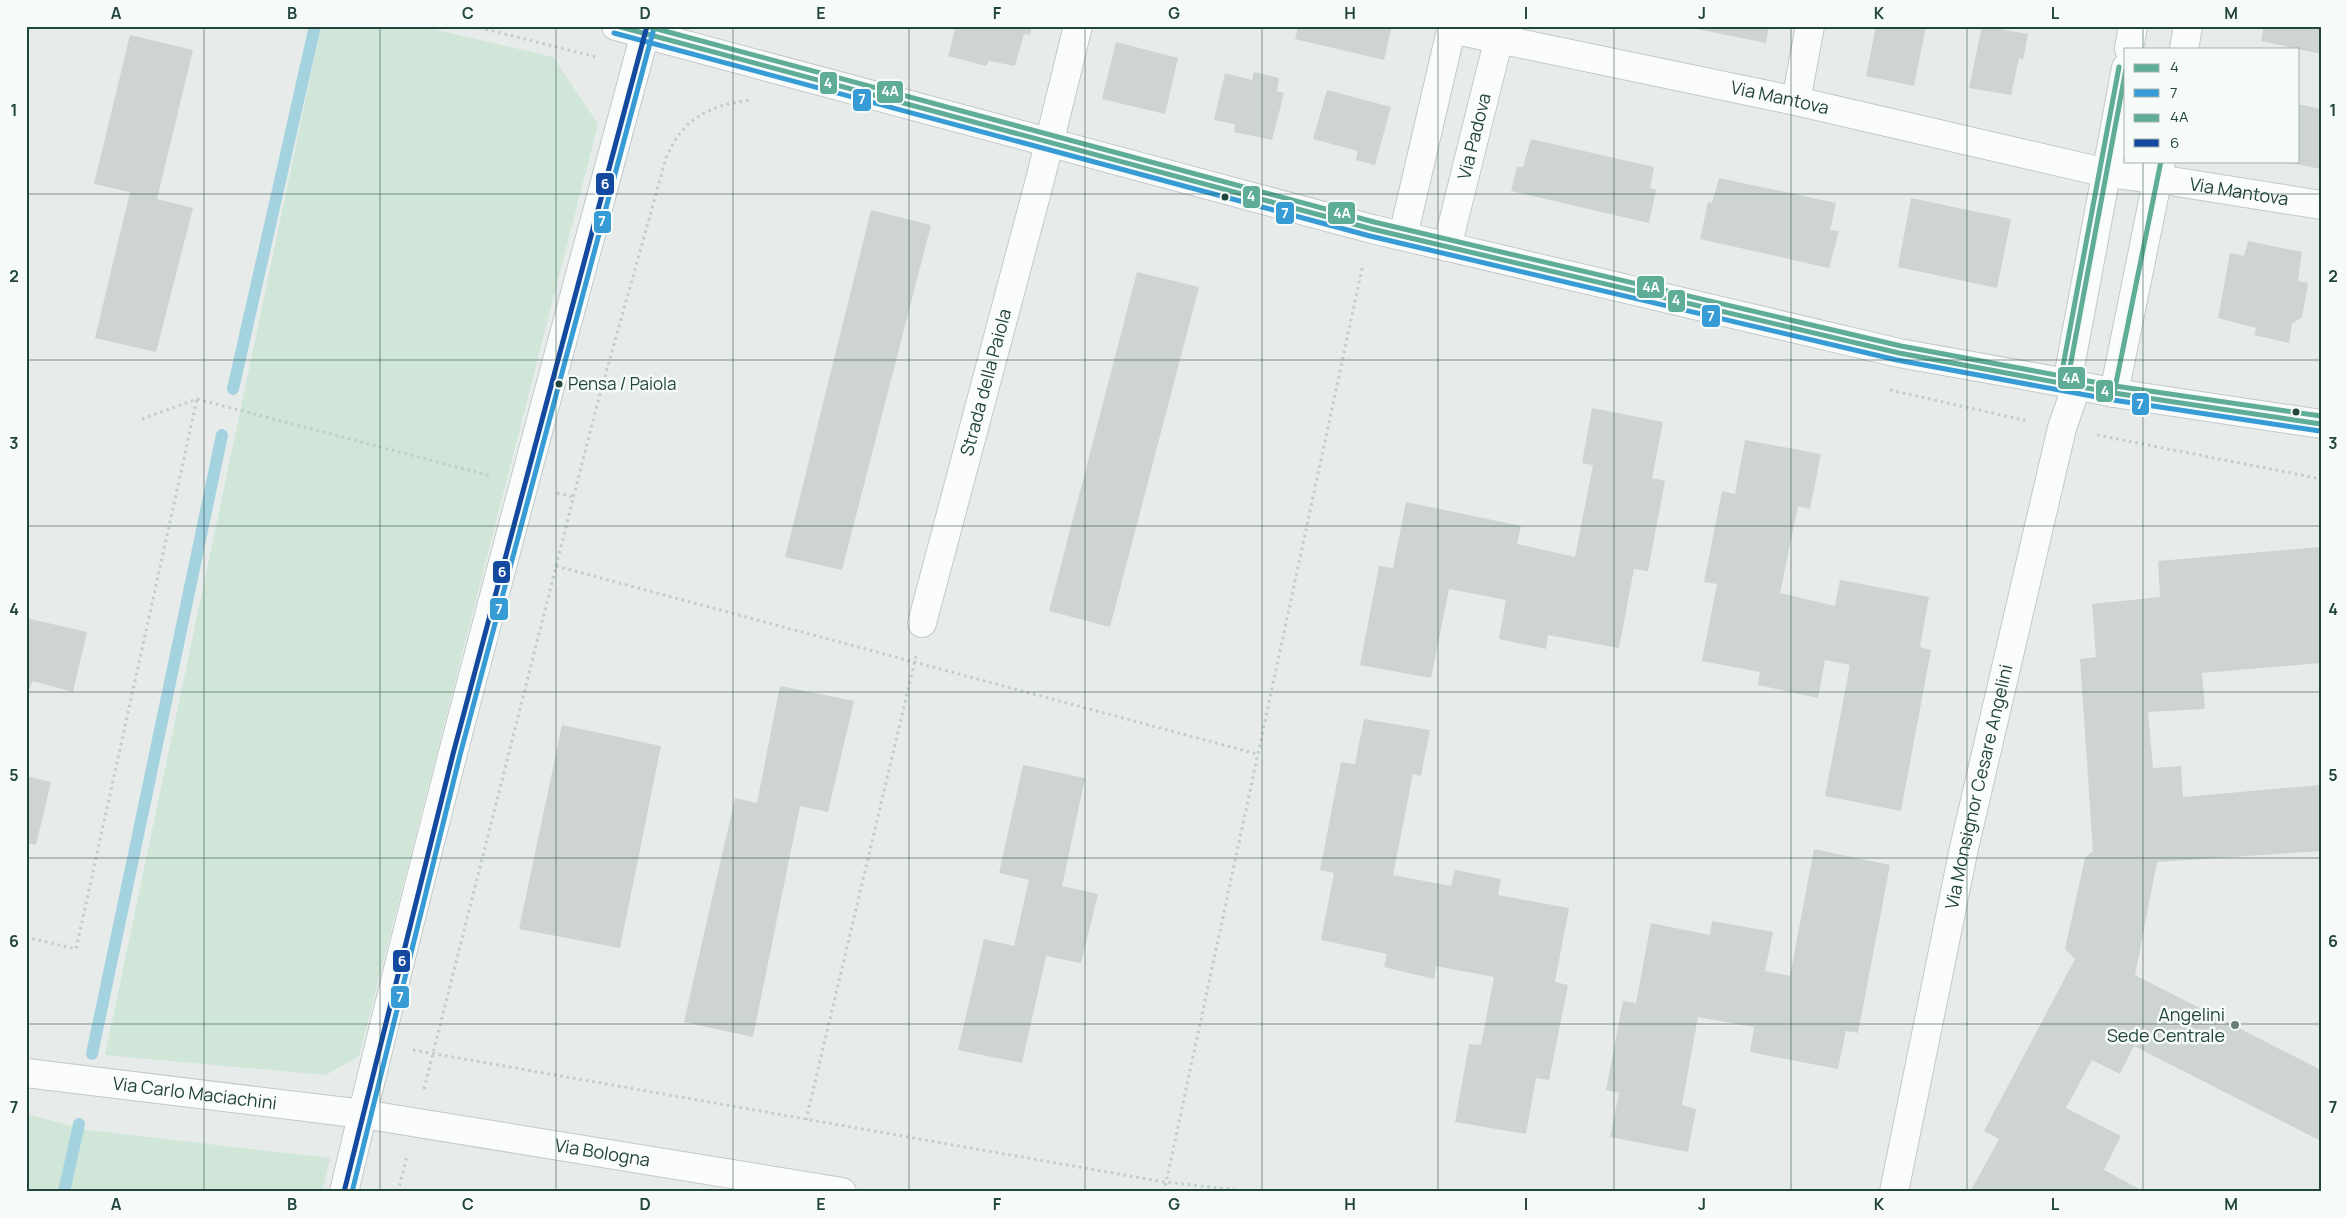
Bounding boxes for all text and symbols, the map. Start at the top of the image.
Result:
text: A [111,2,122,24]
text: B [287,2,297,24]
text: C [462,2,474,24]
text: D [639,2,651,24]
text: E [816,2,826,24]
text: F [993,2,1002,24]
text: G [1168,2,1180,24]
text: H [1344,2,1356,24]
text: I [1524,2,1528,24]
text: J [1698,2,1706,24]
text: K [1874,2,1885,24]
text: L [2051,2,2060,24]
text: M [2224,2,2238,24]
legend [2124,48,2300,162]
text: 4 [2170,56,2179,77]
line badge: 4 [819,71,838,95]
text: 4 [824,73,832,92]
street label: Via Mantova [1729,75,1832,119]
line badge: 4A [876,80,904,104]
text: 4A [881,81,899,100]
text: 7 [2170,82,2178,103]
line badge: 7 [852,88,872,112]
text: 7 [858,89,866,108]
street label: Via Padova [1451,90,1496,182]
text: 1 [10,99,18,121]
text: 1 [2329,99,2337,121]
text: 4A [2170,106,2189,127]
text: 6 [2170,132,2179,153]
street label: Via Mantova [2188,171,2290,211]
line badge: 6 [595,172,615,196]
text: 6 [601,174,609,193]
line badge: 4 [1242,185,1261,209]
text: 4 [1247,186,1255,205]
unlabelled marker [1220,192,1230,202]
line badge: 7 [1275,201,1295,225]
line badge: 4A [1327,201,1356,225]
text: 7 [1281,203,1289,222]
text: 4A [1333,203,1351,222]
line badge: 7 [593,210,612,234]
text: 7 [598,211,606,230]
text: 2 [9,265,19,287]
text: 2 [2328,265,2338,287]
line badge: 4A [1636,275,1665,299]
text: 4A [1642,277,1660,296]
line badge: 4 [1667,289,1686,313]
text: 4 [1672,290,1680,309]
line badge: 7 [1701,304,1721,328]
street label: Strada della Paiola [954,306,1016,458]
text: 7 [1707,306,1715,325]
line badge: 4A [2057,366,2086,390]
text: 4A [2062,368,2080,387]
place label: Pensa / Paiola [568,372,677,395]
marker: Pensa / Paiola [554,379,564,389]
line badge: 4 [2095,379,2114,403]
text: 4 [2101,381,2109,400]
line badge: 7 [2131,392,2150,416]
text: 7 [2136,394,2144,413]
unlabelled marker [2291,407,2301,417]
text: 3 [9,432,19,454]
text: 3 [2328,432,2338,454]
line badge: 6 [492,560,511,584]
text: 6 [498,562,506,581]
line badge: 7 [489,597,509,621]
text: 4 [9,598,19,620]
text: 4 [2328,598,2338,620]
text: 7 [495,599,503,618]
street label: Via Monsignor Cesare Angelini [1939,662,2017,911]
text: 5 [9,764,19,786]
text: 5 [2328,764,2338,786]
text: 6 [9,930,19,952]
text: 6 [2328,930,2338,952]
line badge: 6 [392,949,411,973]
text: 6 [398,951,406,970]
line badge: 7 [390,985,410,1009]
text: 7 [396,987,404,1006]
place label: Angelini Sede Centrale [2107,1002,2225,1047]
marker: Angelini Sede Centrale [2229,1019,2241,1031]
street label: Via Carlo Maciachini [112,1071,278,1114]
text: 7 [10,1096,18,1118]
text: 7 [2329,1096,2337,1118]
street label: Via Bologna [553,1132,652,1172]
text: A [111,1193,122,1215]
text: B [287,1193,297,1215]
text: C [462,1193,474,1215]
text: D [639,1193,651,1215]
text: E [816,1193,826,1215]
text: F [993,1193,1002,1215]
text: G [1168,1193,1180,1215]
text: H [1344,1193,1356,1215]
text: I [1524,1193,1528,1215]
text: J [1698,1193,1706,1215]
text: K [1874,1193,1885,1215]
text: L [2051,1193,2060,1215]
text: M [2224,1193,2238,1215]

